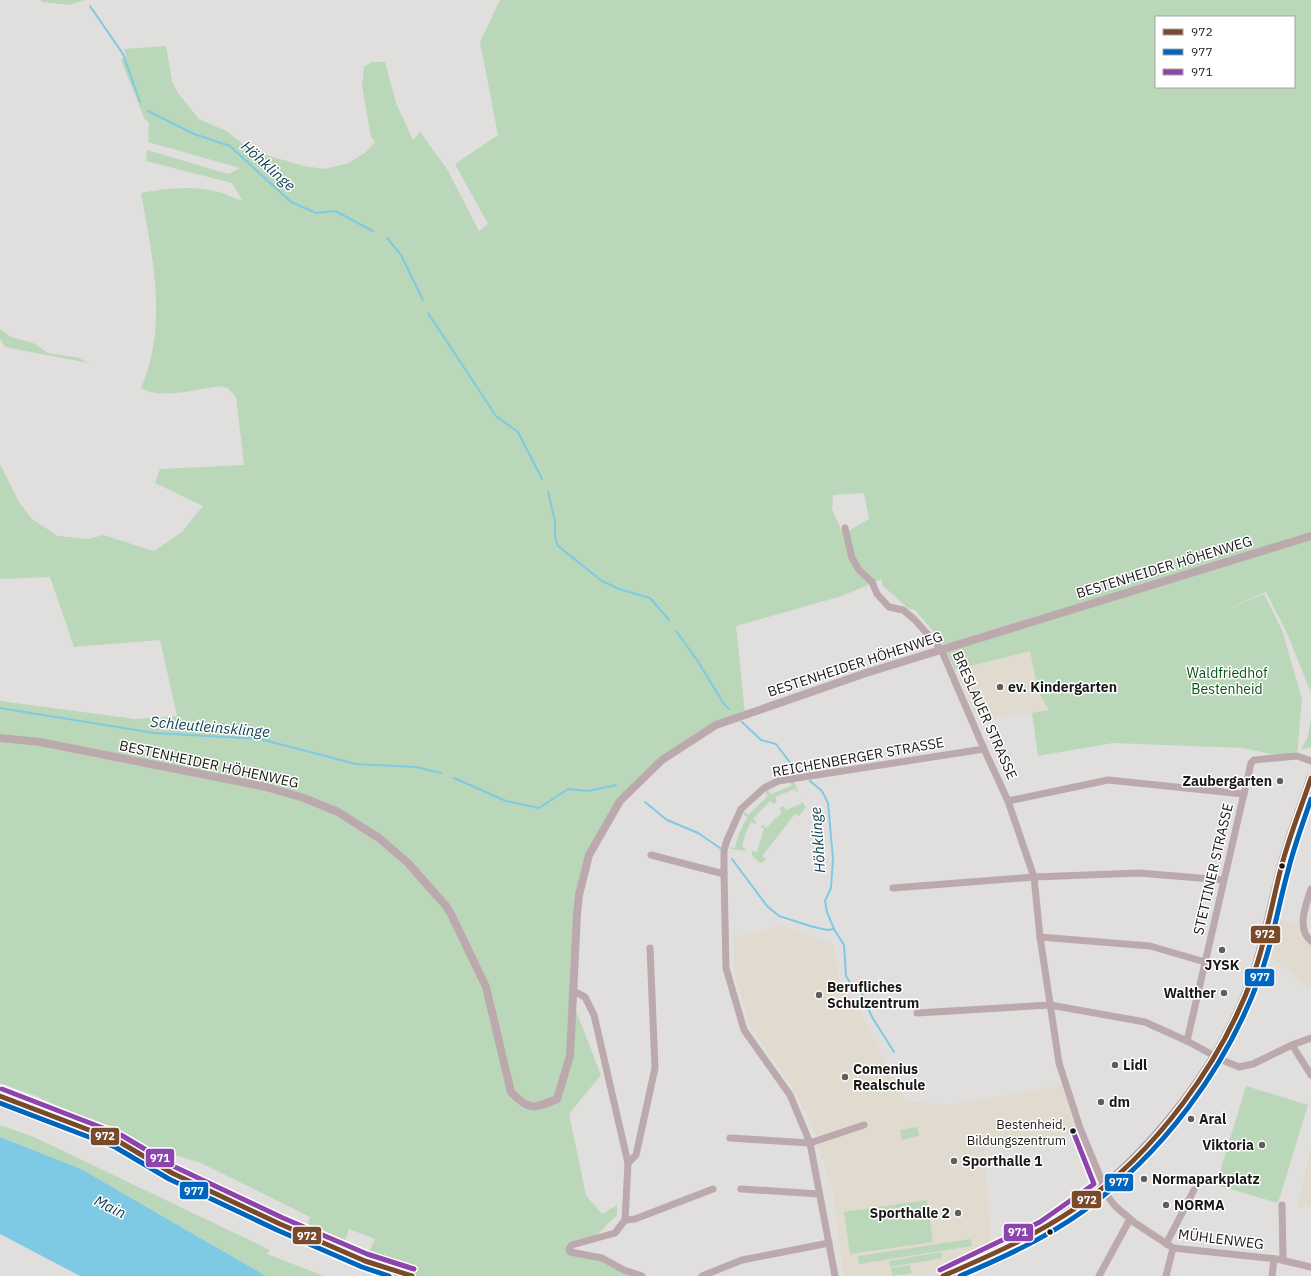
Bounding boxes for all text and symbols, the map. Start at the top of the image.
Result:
legend [1155,16,1295,88]
text: 972 [1191,24,1213,39]
text: 977 [1191,44,1213,59]
text: 971 [1191,64,1213,79]
water label: Höhklinge [237,136,300,195]
street label: BESTENHEIDER HÖHENWEG [1074,532,1254,602]
street label: BESTENHEIDER HÖHENWEG [765,627,945,701]
street label: BRESLAUER STRASSE [949,648,1021,782]
park label: Waldfriedhof Bestenheid [1187,664,1268,698]
place label: ev. Kindergarten [1008,678,1117,696]
marker: ev. Kindergarten [995,682,1005,692]
water label: Schleutleinsklinge [149,712,271,741]
street label: REICHENBERGER STRASSE [771,733,945,781]
street label: BESTENHEIDER HÖHENWEG [118,736,300,792]
place label: Zaubergarten [1182,772,1272,790]
marker: Zaubergarten [1275,776,1285,786]
street label: STETTINER STRASSE [1189,801,1237,937]
water label: Höhklinge [806,806,829,874]
unlabelled marker [1277,861,1287,871]
line badge: 972 [1250,925,1281,944]
text: 972 [1255,927,1275,941]
marker: JYSK [1217,945,1227,955]
place label: JYSK [1205,956,1240,974]
line badge: 977 [1244,968,1275,987]
text: 977 [1250,970,1270,984]
place label: Berufliches Schulzentrum [827,978,919,1012]
place label: Walther [1163,984,1216,1002]
marker: Walther [1219,988,1229,998]
marker: Berufliches Schulzentrum [814,990,824,1000]
place label: Lidl [1123,1056,1147,1074]
place label: Comenius Realschule [853,1060,926,1094]
marker: Lidl [1110,1060,1120,1070]
marker: Comenius Realschule [840,1072,850,1082]
place label: dm [1109,1093,1130,1111]
marker: dm [1096,1097,1106,1107]
place label: Aral [1199,1110,1226,1128]
marker: Aral [1186,1114,1196,1124]
place label: Bestenheid, Bildungszentrum [967,1116,1066,1149]
marker: Bestenheid, Bildungszentrum [1068,1126,1078,1136]
line badge: 972 [90,1127,120,1146]
text: 972 [95,1129,115,1143]
place label: Viktoria [1202,1136,1254,1154]
marker: Viktoria [1257,1140,1267,1150]
line badge: 971 [145,1148,175,1168]
text: 971 [150,1151,170,1165]
place label: Sporthalle 1 [962,1152,1043,1170]
marker: Sporthalle 1 [949,1156,959,1166]
place label: Normaparkplatz [1152,1170,1260,1188]
line badge: 977 [1104,1173,1134,1192]
marker: Normaparkplatz [1139,1174,1149,1184]
text: 977 [1109,1175,1129,1189]
line badge: 977 [179,1181,209,1200]
text: 977 [184,1184,204,1198]
line badge: 972 [1071,1190,1102,1209]
water label: Main [91,1191,129,1222]
text: 972 [1077,1193,1097,1207]
place label: NORMA [1174,1196,1225,1214]
marker: NORMA [1161,1200,1171,1210]
place label: Sporthalle 2 [870,1204,950,1222]
marker: Sporthalle 2 [953,1208,963,1218]
line badge: 971 [1003,1223,1034,1242]
text: 971 [1008,1225,1028,1239]
street label: MÜHLENWEG [1177,1225,1265,1253]
line badge: 972 [292,1226,322,1245]
unlabelled marker [1045,1227,1055,1237]
text: 972 [297,1229,317,1243]

